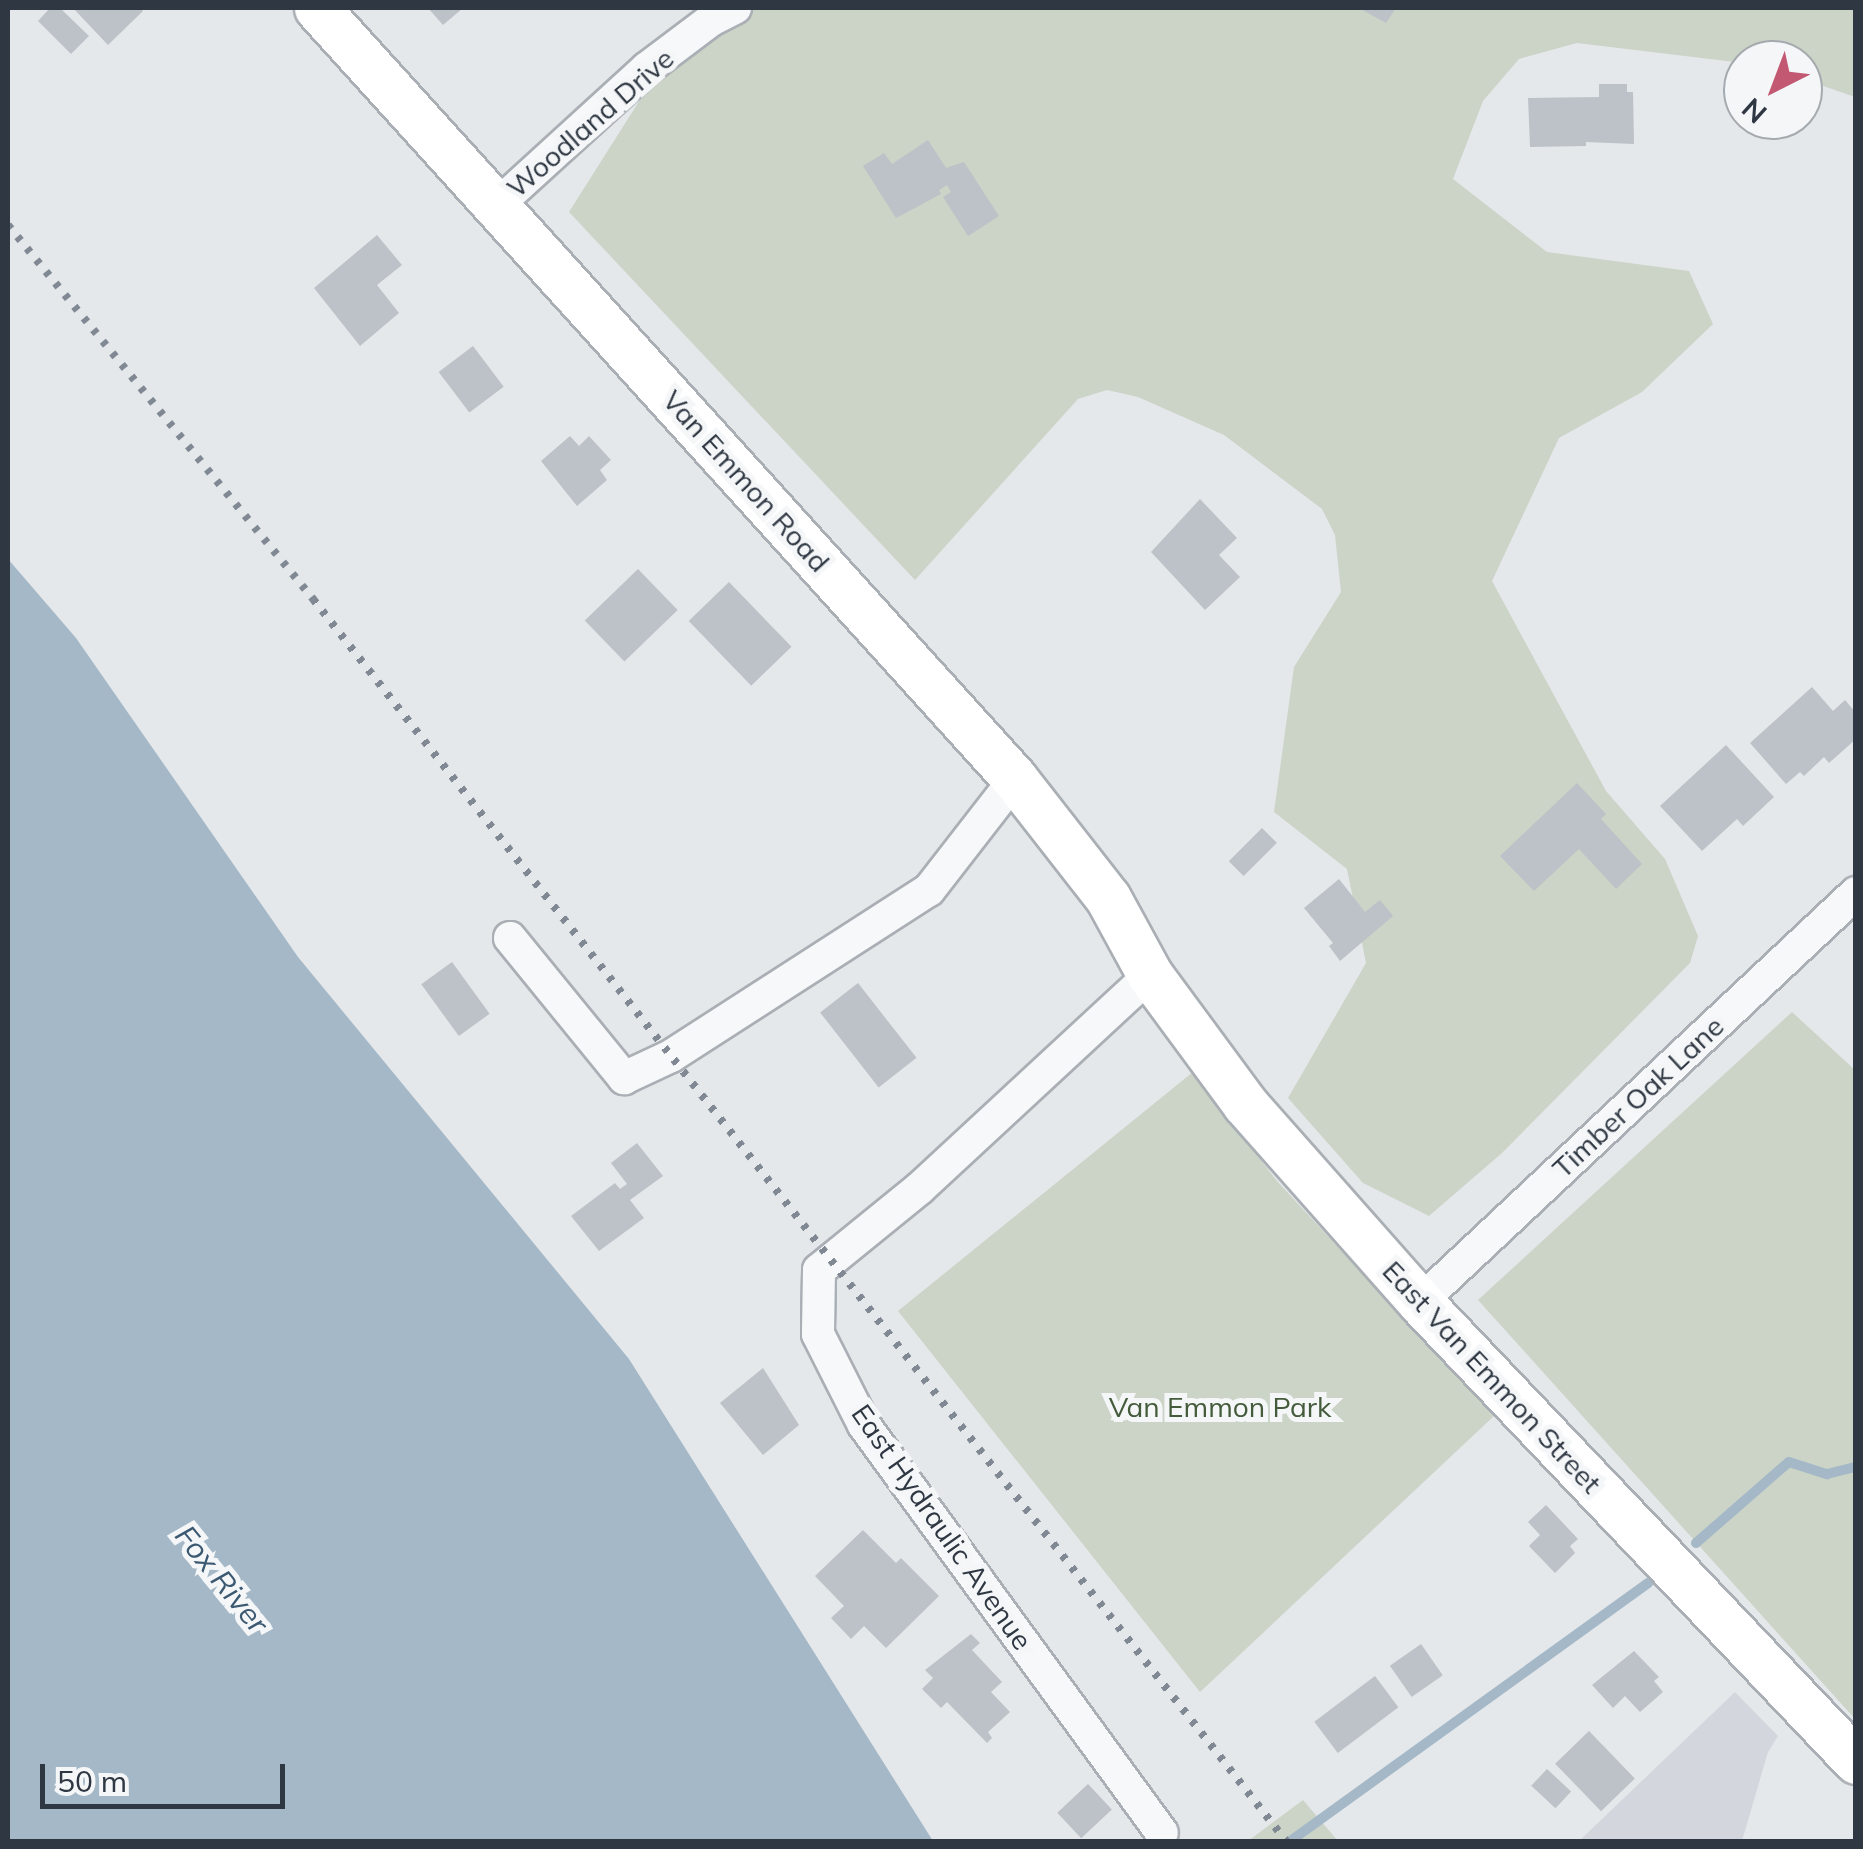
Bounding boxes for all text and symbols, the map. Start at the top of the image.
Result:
north arrow [1723,40,1823,140]
street label: Woodland Drive [500,41,680,205]
text: N [1734,91,1774,131]
street label: Van Emmon Road [656,383,836,579]
street label: Timber Oak Lane [1546,1009,1730,1185]
street label: East Van Emmon Street [1376,1254,1608,1500]
park label: Van Emmon Park [1109,1390,1331,1424]
street label: East Hydraulic Avenue [845,1398,1039,1656]
water label: Fox River [168,1518,276,1640]
scale bar [45,1744,290,1806]
text: 50 m [57,1762,127,1800]

